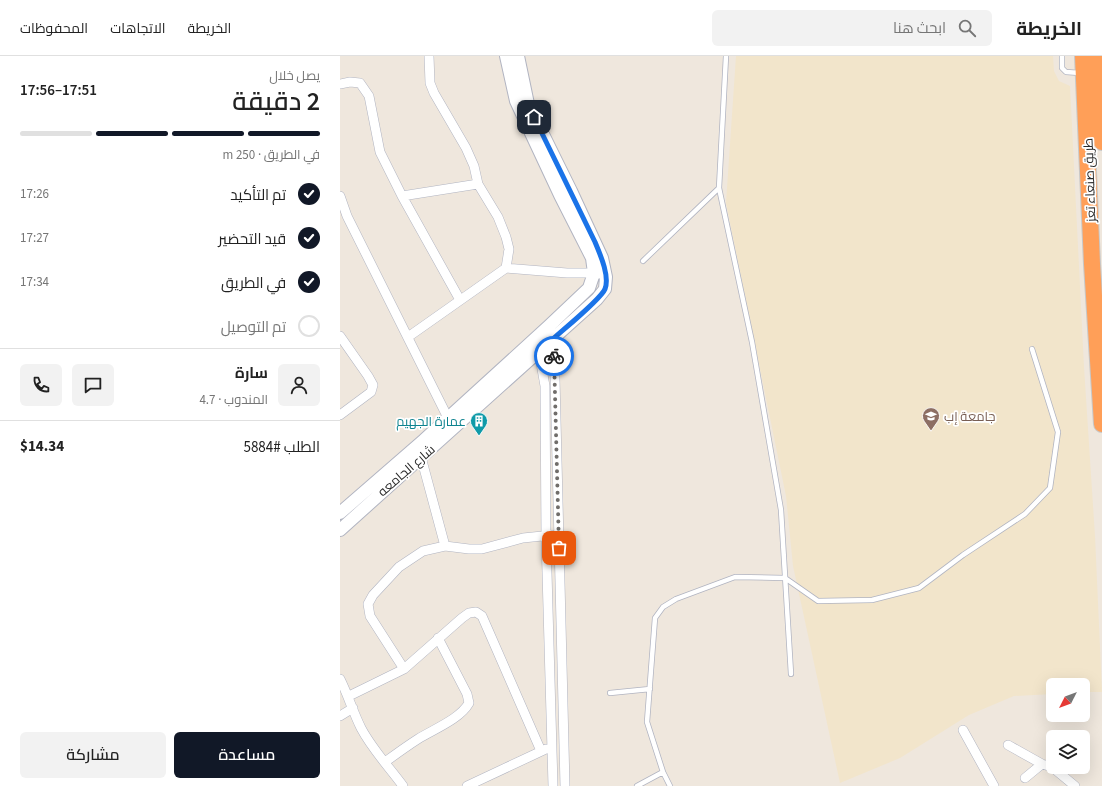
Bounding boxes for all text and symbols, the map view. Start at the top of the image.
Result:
search box [712,10,992,46]
text: الخريطة [1016,16,1082,43]
icon: search [956,17,978,39]
text: ابحث هنا [893,18,946,39]
text: المحفوظات [20,19,88,39]
text: الاتجاهات [110,19,166,39]
text: الخريطة [188,19,231,39]
text: يصل خلال [269,67,320,85]
text: 17:51–17:56 [20,80,97,101]
text: 2 دقيقة [232,83,320,120]
pin [517,100,551,134]
icon: home [523,106,545,128]
street label: طريق صنعاء تعز [1080,138,1100,223]
text: في الطريق · 250 m [223,146,320,164]
icon: check [298,183,320,205]
text: 17:26 [20,185,49,203]
text: تم التأكيد [230,185,286,206]
icon: check [298,227,320,249]
text: 17:27 [20,229,49,247]
text: قيد التحضير [218,229,286,250]
icon: check [298,271,320,293]
text: 17:34 [20,273,49,291]
text: في الطريق [221,273,286,294]
text: تم التوصيل [221,317,286,338]
courier [534,336,574,376]
icon: bike [543,345,565,367]
text: سارة [235,363,268,384]
button: phone [20,364,62,406]
button: chat [72,364,114,406]
button: person [278,364,320,406]
text: المندوب · 4.7 [199,391,268,409]
school or university icon: جامعة إب [921,406,941,431]
place label: جامعة إب [944,408,996,426]
building icon: عمارة الجهيم [469,411,489,436]
place label: عمارة الجهيم [396,413,466,431]
text: $14.34 [20,436,64,457]
text: الطلب #5884 [243,437,320,458]
street label: شارع الجامعه [374,441,439,501]
pin [542,531,576,565]
icon: bag [548,537,570,559]
north arrow [1046,678,1090,722]
map controls [1046,678,1090,774]
button: layers [1046,730,1090,774]
button: مشاركة [20,732,166,778]
button: مساعدة [174,732,320,778]

